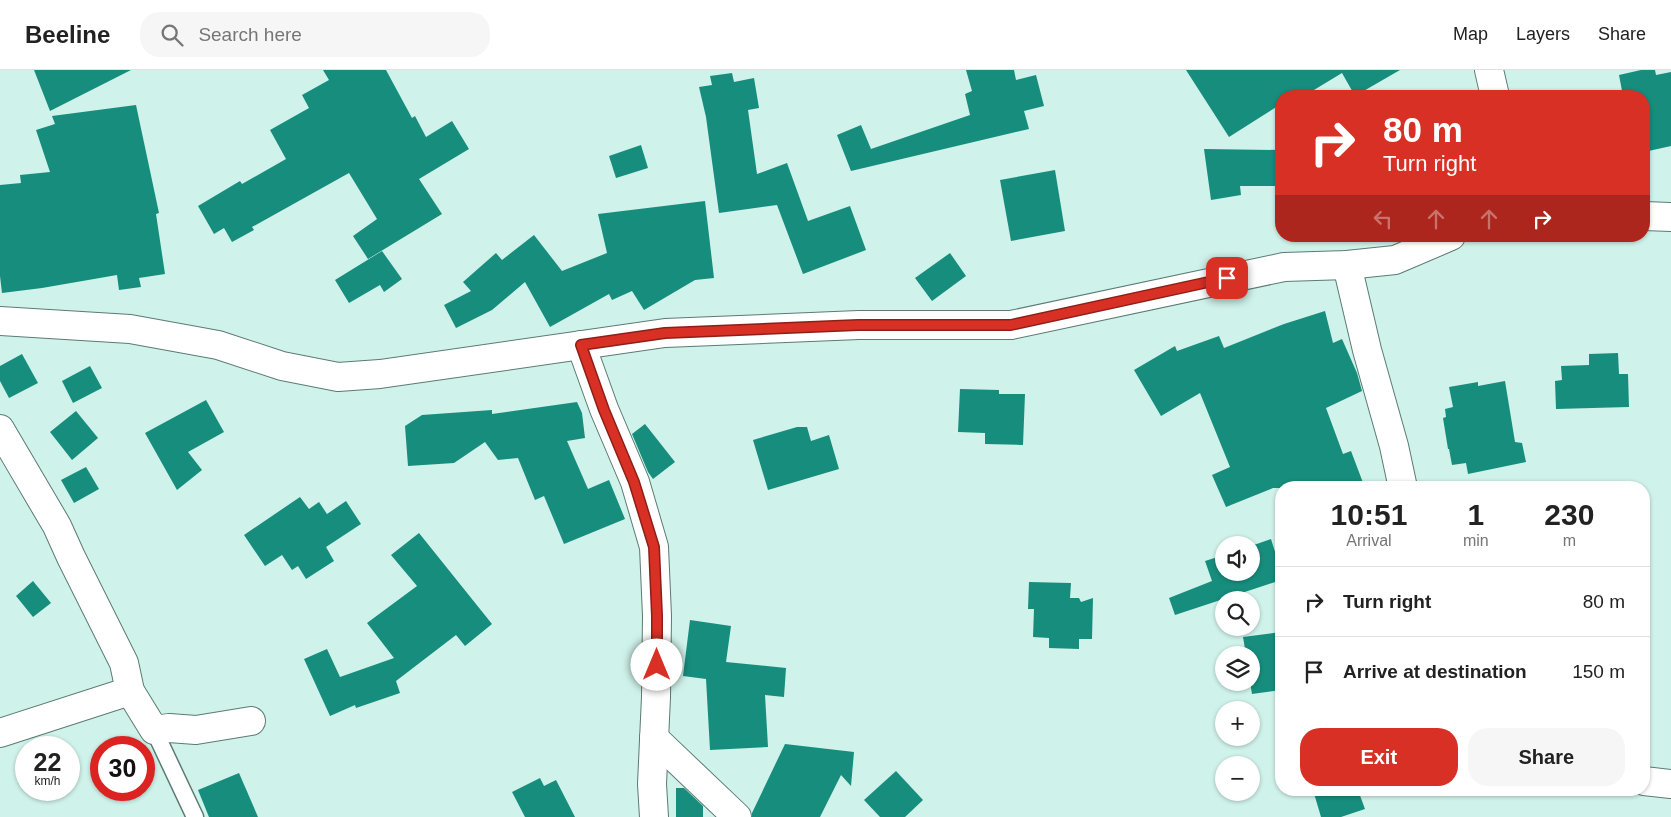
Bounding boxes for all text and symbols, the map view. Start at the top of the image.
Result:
search box [140,12,490,57]
text: Beeline [25,21,110,48]
icon: search [158,21,186,49]
text: Search here [198,24,302,45]
text: Map [1453,24,1488,44]
text: Layers [1516,24,1570,44]
text: Share [1598,24,1646,44]
icon: right [1300,110,1365,175]
text: 80 m [1383,110,1463,149]
text: Turn right [1383,151,1476,176]
icon: left [1369,205,1397,233]
icon: ahead [1422,205,1450,233]
icon: ahead [1475,205,1503,233]
icon: right [1528,205,1556,233]
pin [1206,257,1248,299]
icon: arrive [1213,264,1241,292]
text: 10:51 [1331,498,1407,531]
text: 1 [1467,498,1484,531]
text: 230 [1544,498,1594,531]
text: Arrival [1346,532,1392,549]
text: min [1463,532,1489,549]
text: m [1563,532,1576,549]
map controls [1215,536,1260,801]
button: sound [1215,536,1260,581]
icon: right [1300,588,1328,616]
button: search [1215,591,1260,636]
text: Turn right [1343,591,1431,612]
text: 80 m [1583,591,1625,612]
position arrow [630,638,682,690]
button: layers [1215,646,1260,691]
icon: arrive [1300,658,1328,686]
text: Arrive at destination [1343,661,1527,682]
text: 150 m [1572,661,1625,682]
button: + [1215,701,1260,746]
button: Exit [1300,728,1458,786]
button: Share [1468,728,1625,786]
speed limit sign: 30 [90,736,155,801]
text: 22 [34,748,61,776]
button: − [1215,756,1260,801]
text: km/h [34,774,61,788]

